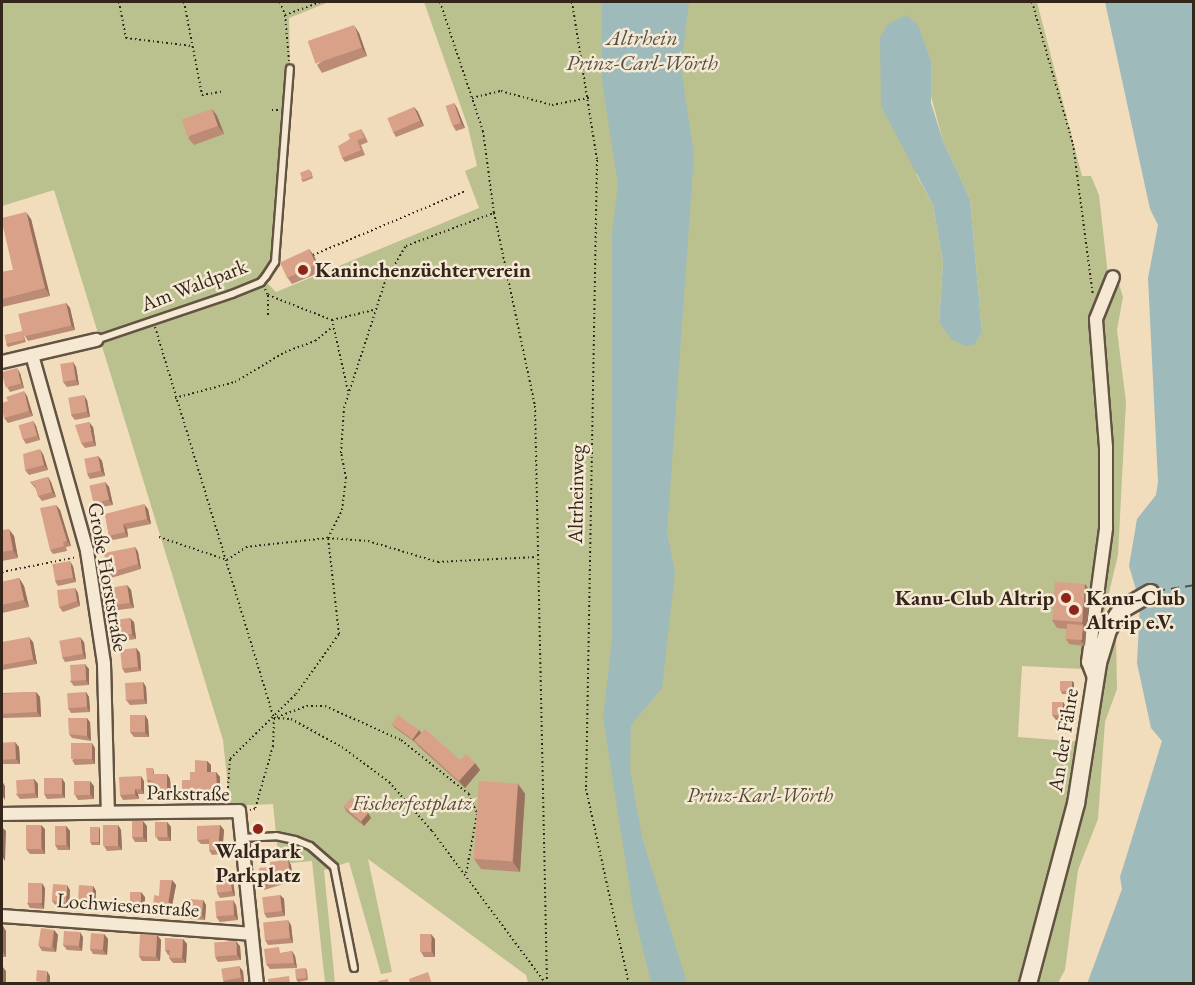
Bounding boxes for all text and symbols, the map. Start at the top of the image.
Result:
water label: Altrhein Prinz-Carl-Wörth [566,24,718,76]
street label: Am Waldpark [137,253,251,317]
place label: Kaninchenzüchterverein [315,257,531,283]
marker: Kaninchenzüchterverein [296,263,310,277]
street label: Altrheinweg [563,444,589,544]
street label: Große Horststraße [82,500,134,654]
place label: Kanu-Club Altrip [895,585,1054,611]
place label: Kanu-Club Altrip e.V. [1086,585,1185,635]
marker: Kanu-Club Altrip [1059,591,1073,605]
marker: Kanu-Club Altrip e.V. [1067,603,1081,617]
street label: An der Fähre [1042,686,1084,794]
street label: Parkstraße [146,780,230,806]
park label: Prinz-Karl-Wörth [687,782,833,808]
park label: Fischerfestplatz [352,790,472,816]
marker: Waldpark Parkplatz [251,822,265,836]
place label: Waldpark Parkplatz [215,838,301,888]
street label: Lochwiesenstraße [56,887,200,923]

